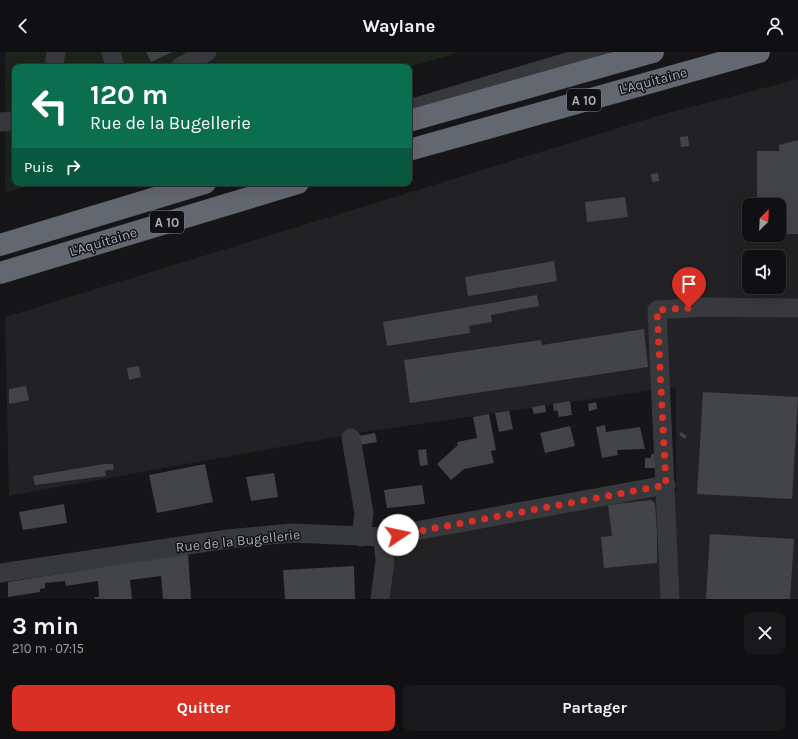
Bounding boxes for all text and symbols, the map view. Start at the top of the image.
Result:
icon: back [12,15,34,37]
text: Waylane [363,15,435,37]
icon: person [764,15,786,37]
street label: L'Aquitaine [617,64,689,98]
text: 120 m [90,78,168,111]
icon: left [24,80,76,132]
road number: A 10 [567,89,601,111]
text: Rue de la Bugellerie [90,112,251,134]
icon: right [62,156,84,178]
text: Puis [24,158,54,176]
north arrow [742,198,786,242]
map controls [742,198,786,294]
road number: A 10 [150,211,184,233]
street label: L'Aquitaine [67,224,139,260]
button: sound [742,250,786,294]
pin [672,267,706,308]
icon: arrive [678,273,700,295]
position arrow [377,514,419,556]
street label: Rue de la Bugellerie [175,526,301,556]
text: 3 min [12,612,79,640]
button: close [744,612,786,654]
text: 210 m · 07:15 [12,641,84,656]
button: Quitter [12,685,395,731]
button: Partager [403,685,786,731]

